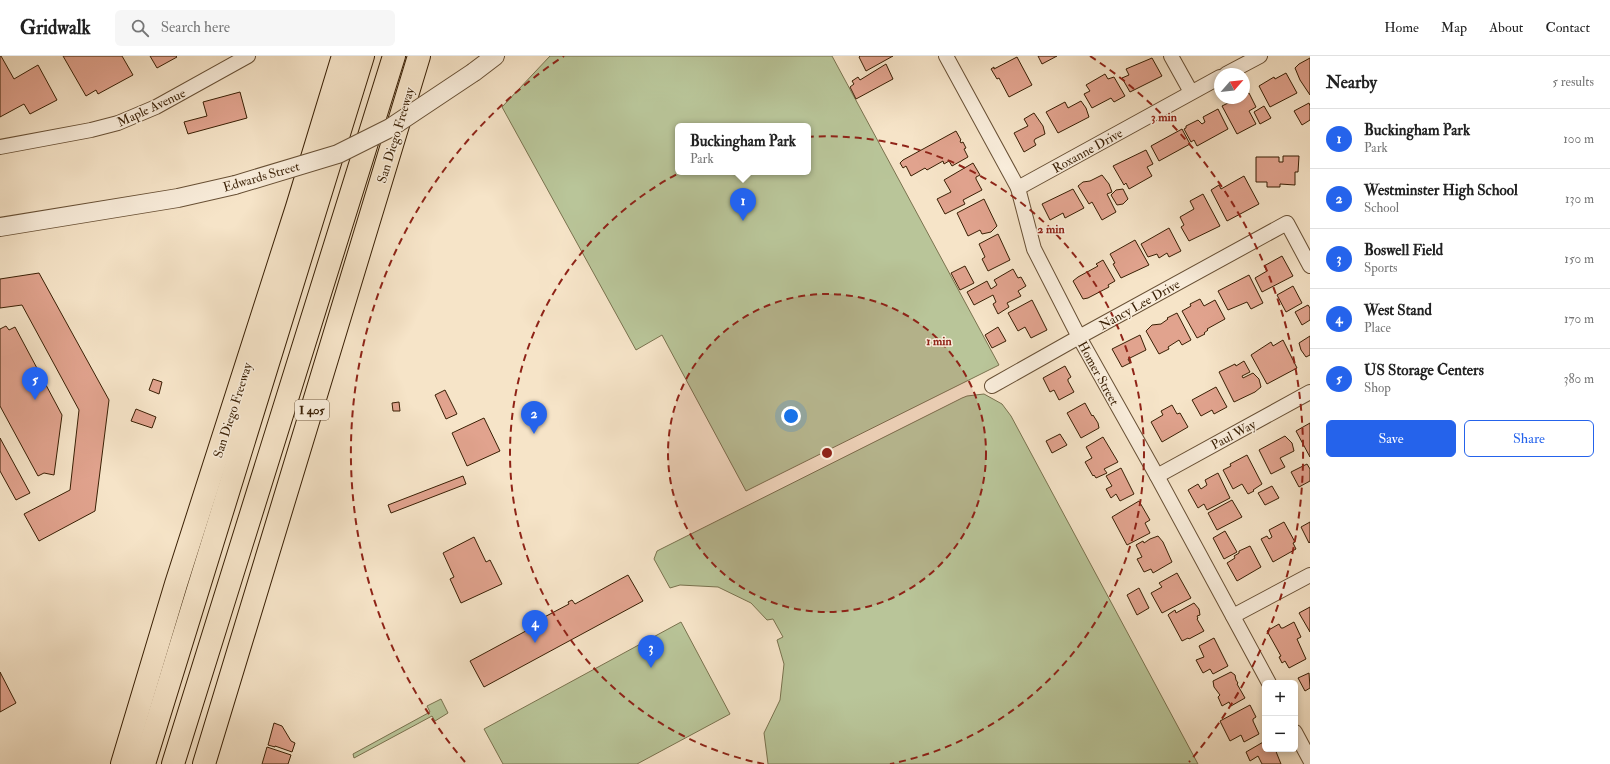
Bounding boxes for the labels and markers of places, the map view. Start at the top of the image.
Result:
pin: 1 [730,188,756,221]
pin: 5 [22,367,48,400]
pin: 2 [521,401,547,434]
centre of rings [820,446,834,460]
pin: 4 [522,610,548,643]
pin: 3 [638,635,664,668]

